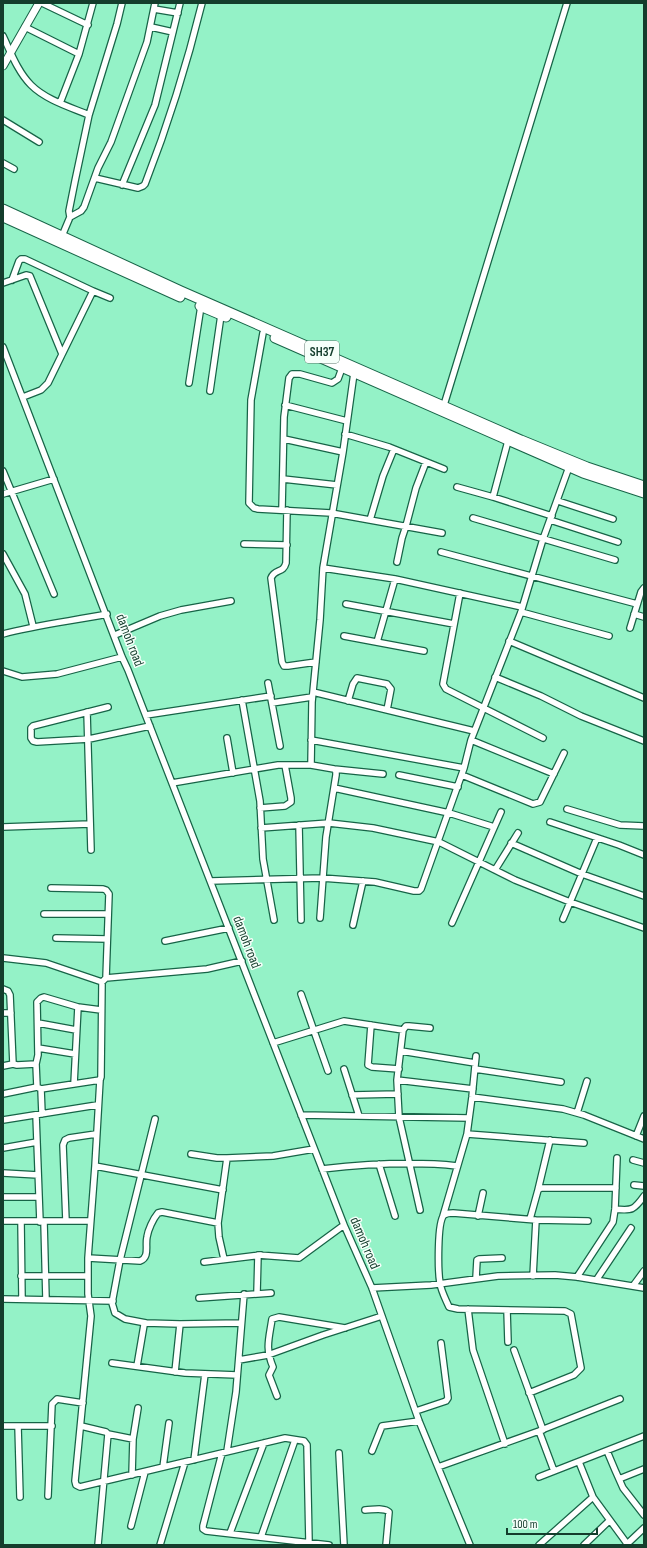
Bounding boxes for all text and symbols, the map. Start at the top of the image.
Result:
road number: SH37 [305,341,339,363]
street label: damoh road [112,611,148,669]
street label: damoh road [229,913,265,971]
street label: damoh road [346,1214,384,1272]
scale bar [507,1510,597,1536]
text: 100 m [513,1517,538,1532]

